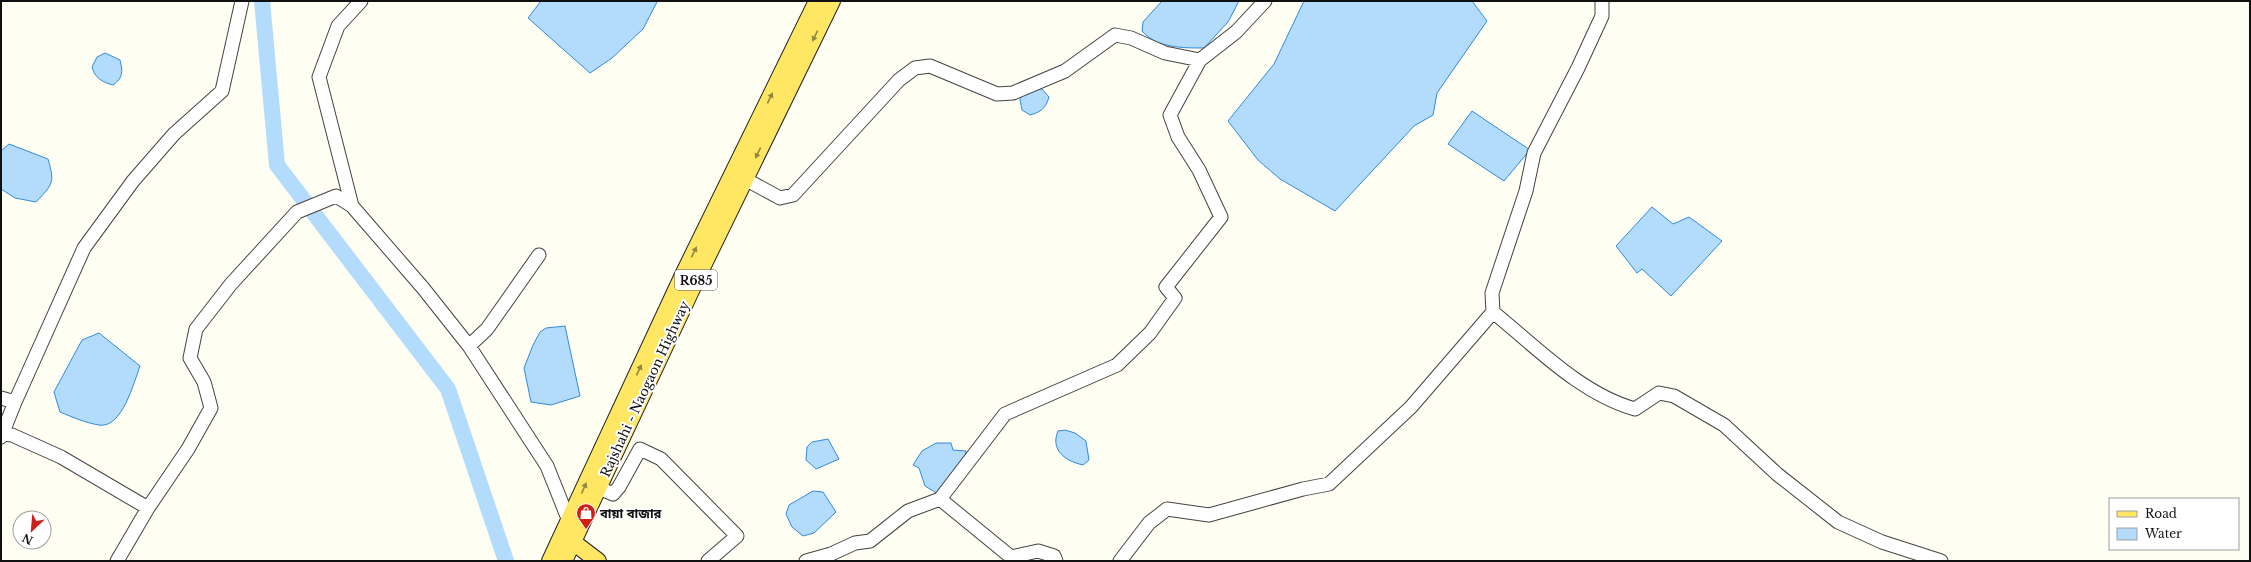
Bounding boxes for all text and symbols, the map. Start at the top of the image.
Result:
one-way arrow [812,30,818,42]
one-way arrow [767,92,773,103]
one-way arrow [755,147,761,159]
one-way arrow [691,246,697,258]
road number: R685 [675,270,717,290]
street label: Rajshahi - Naogaon Highway [597,298,694,480]
one-way arrow [636,364,642,376]
one-way arrow [581,482,587,493]
legend [2109,498,2239,550]
shop icon: বায়া বাজার [575,502,597,530]
place label: বায়া বাজার [599,505,662,522]
text: Road [2145,506,2177,521]
north arrow [12,510,52,550]
text: Water [2144,526,2182,541]
text: N [19,530,35,548]

